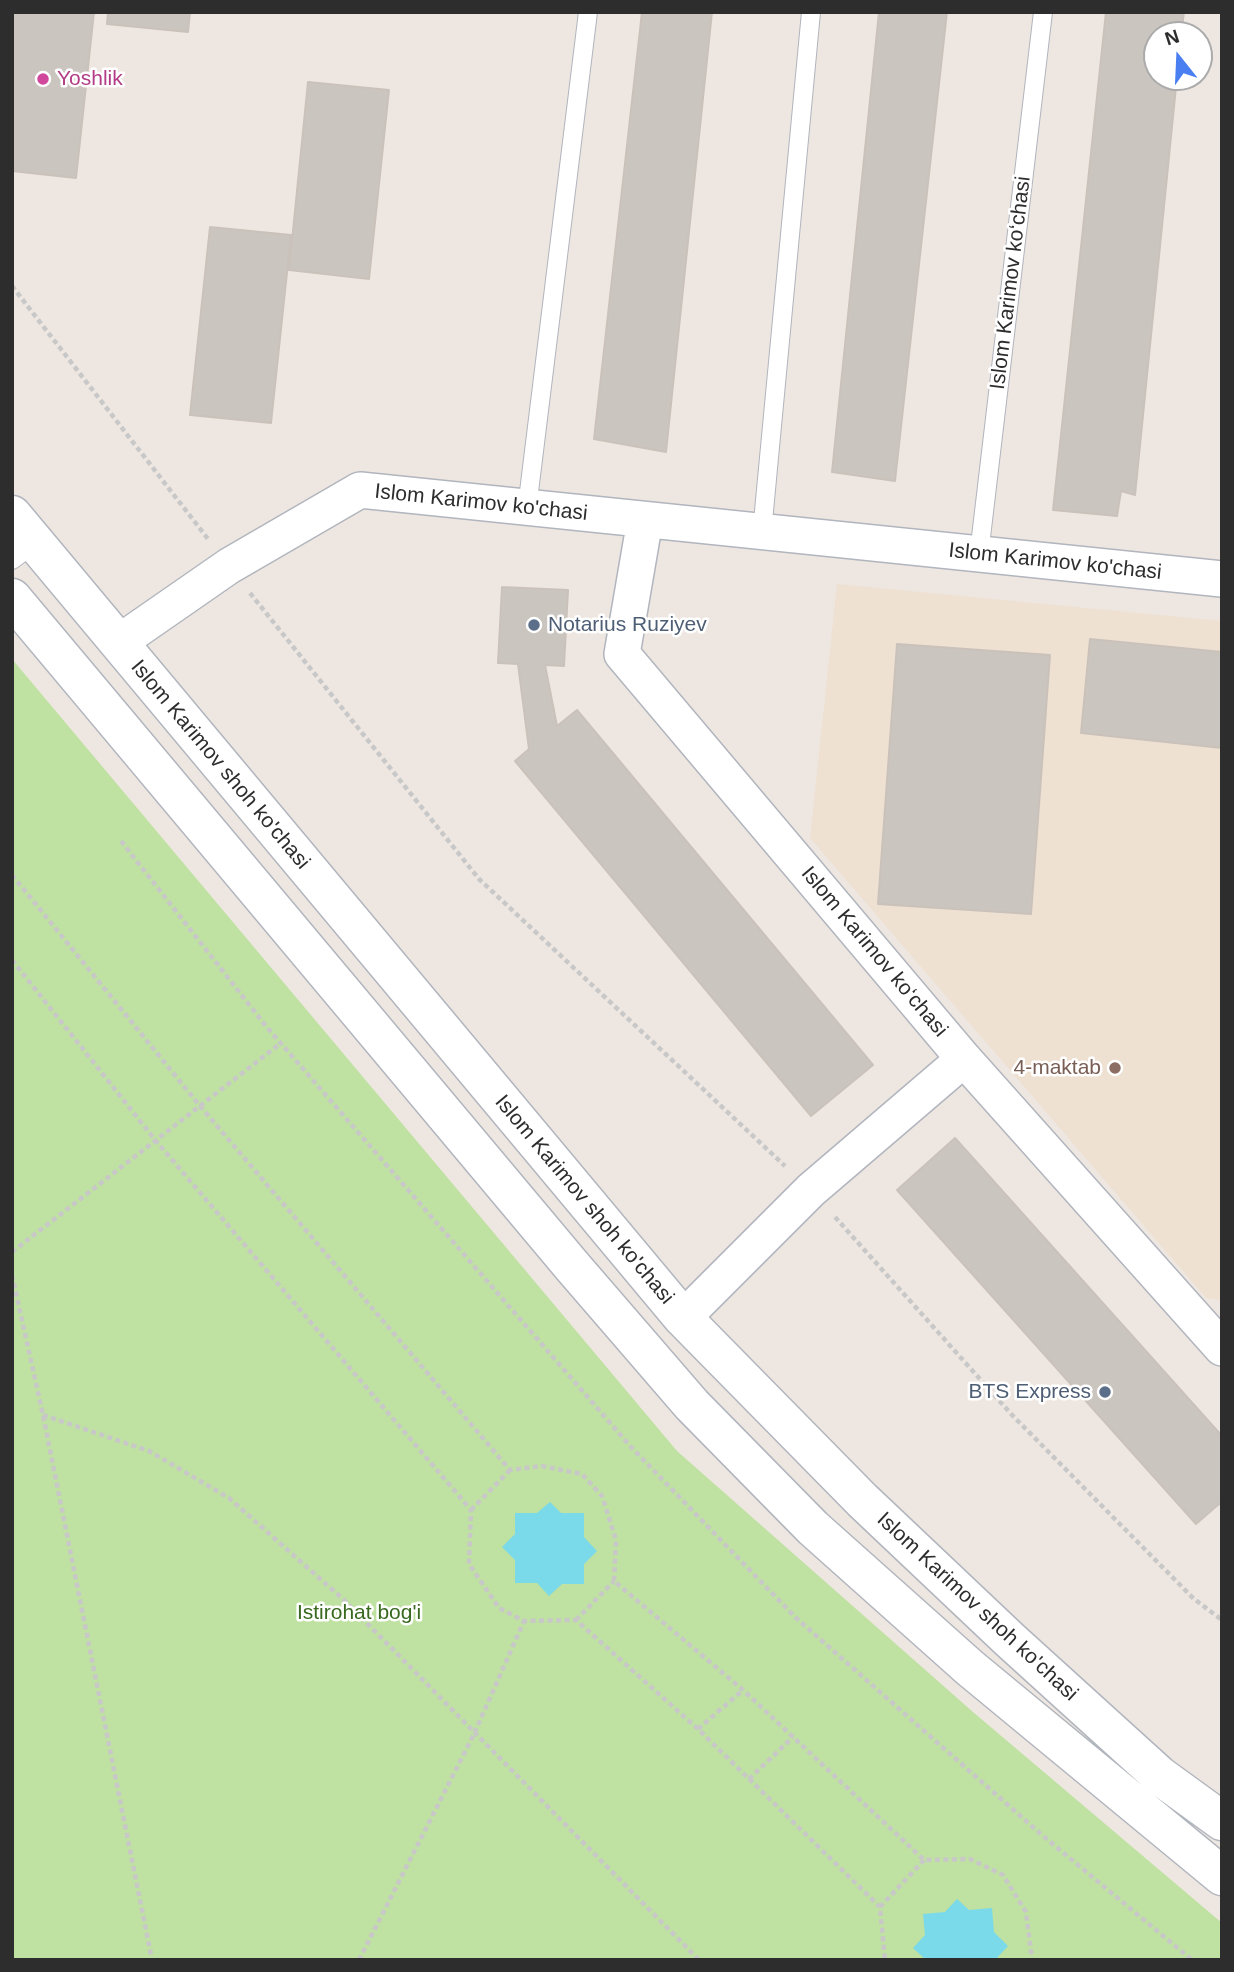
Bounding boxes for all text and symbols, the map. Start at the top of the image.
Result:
north arrow [1143,21,1213,91]
text: N [1162,25,1182,50]
place label: Yoshlik [57,66,123,92]
marker: Yoshlik [35,71,51,87]
street label: Islom Karimov ko‘chasi [985,175,1037,391]
street label: Islom Karimov ko'chasi [373,479,589,527]
street label: Islom Karimov ko'chasi [947,538,1163,586]
place label: Notarius Ruziyev [548,612,707,638]
marker: Notarius Ruziyev [526,617,542,633]
street label: Islom Karimov shoh ko'chasi [125,655,315,875]
street label: Islom Karimov ko‘chasi [795,862,953,1042]
place label: 4-maktab [1013,1055,1101,1081]
marker: 4-maktab [1107,1060,1123,1076]
street label: Islom Karimov shoh ko'chasi [489,1090,679,1310]
place label: BTS Express [968,1379,1091,1405]
marker: BTS Express [1097,1384,1113,1400]
street label: Islom Karimov shoh ko'chasi [871,1507,1083,1707]
park label: Istirohat bog'i [297,1600,421,1626]

